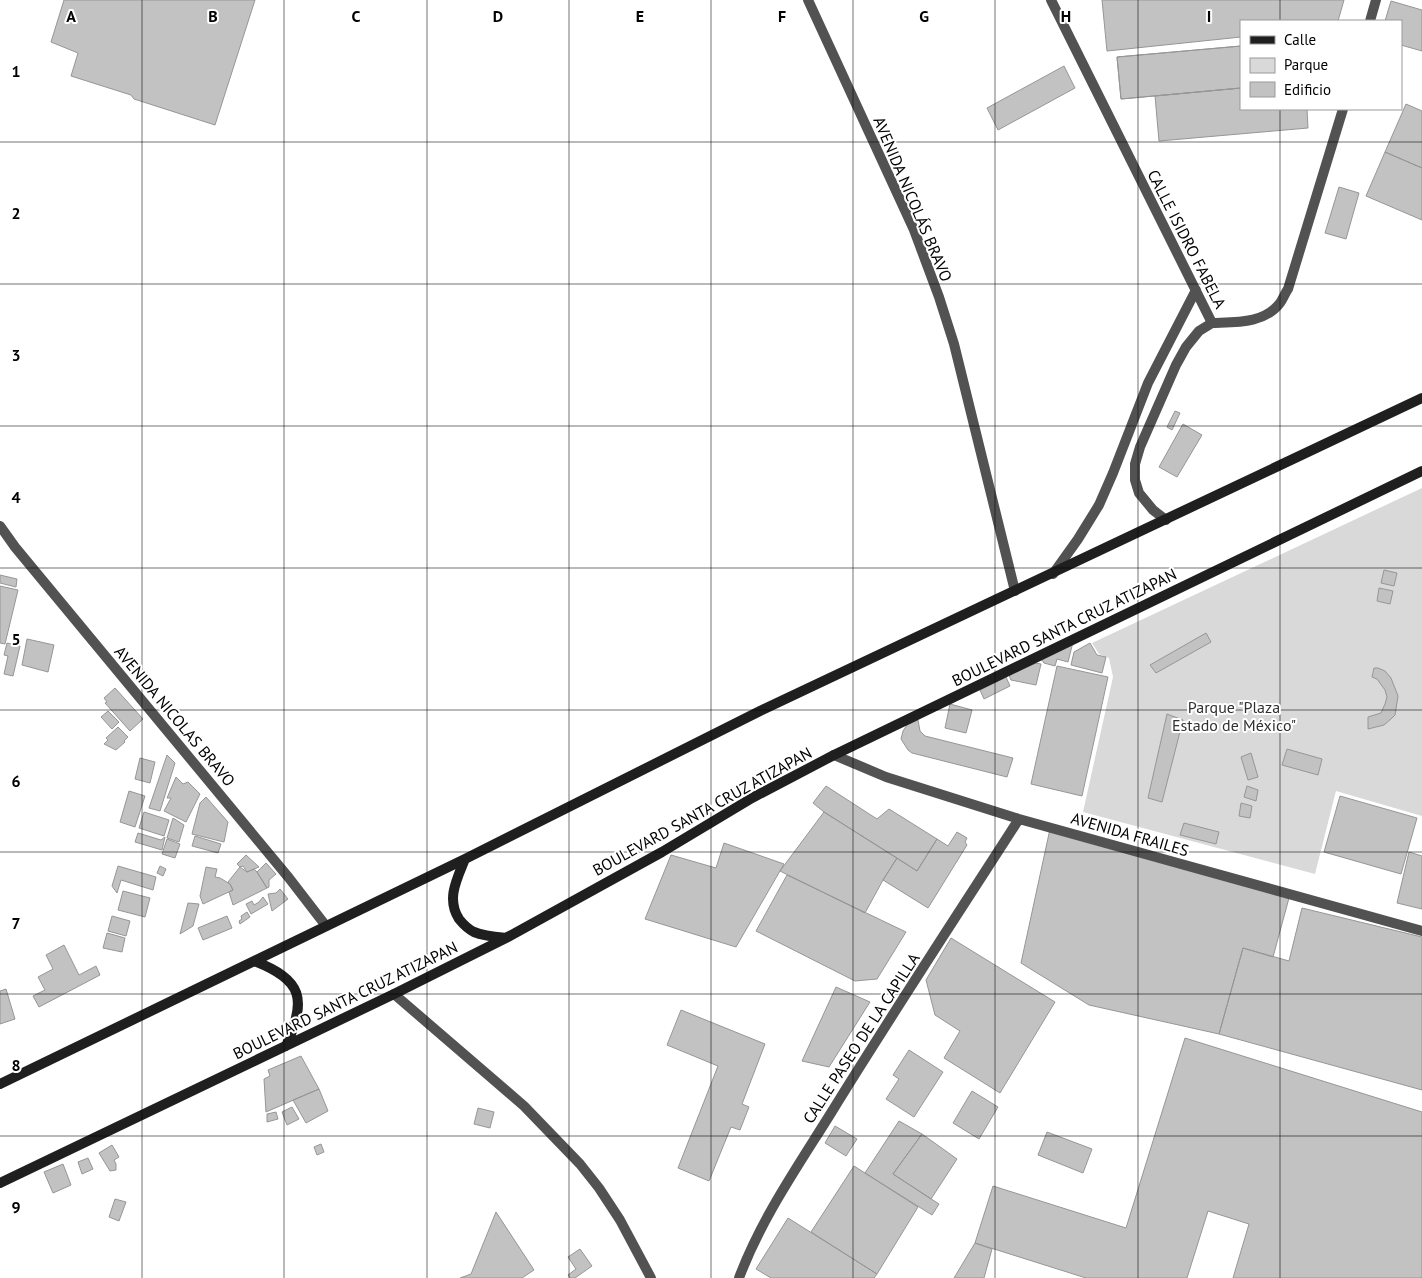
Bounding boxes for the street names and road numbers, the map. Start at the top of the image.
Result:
street label: AVENIDA NICOLÁS BRAVO [869,114,957,284]
street label: CALLE ISIDRO FABELA [1143,166,1231,312]
street label: BOULEVARD SANTA CRUZ ATIZAPAN [948,564,1180,690]
street label: AVENIDA NICOLAS BRAVO [110,642,240,790]
street label: BOULEVARD SANTA CRUZ ATIZAPAN [589,742,815,880]
street label: AVENIDA FRAILES [1069,808,1191,860]
street label: BOULEVARD SANTA CRUZ ATIZAPAN [229,937,461,1063]
street label: CALLE PASEO DE LA CAPILLA [798,948,924,1127]

